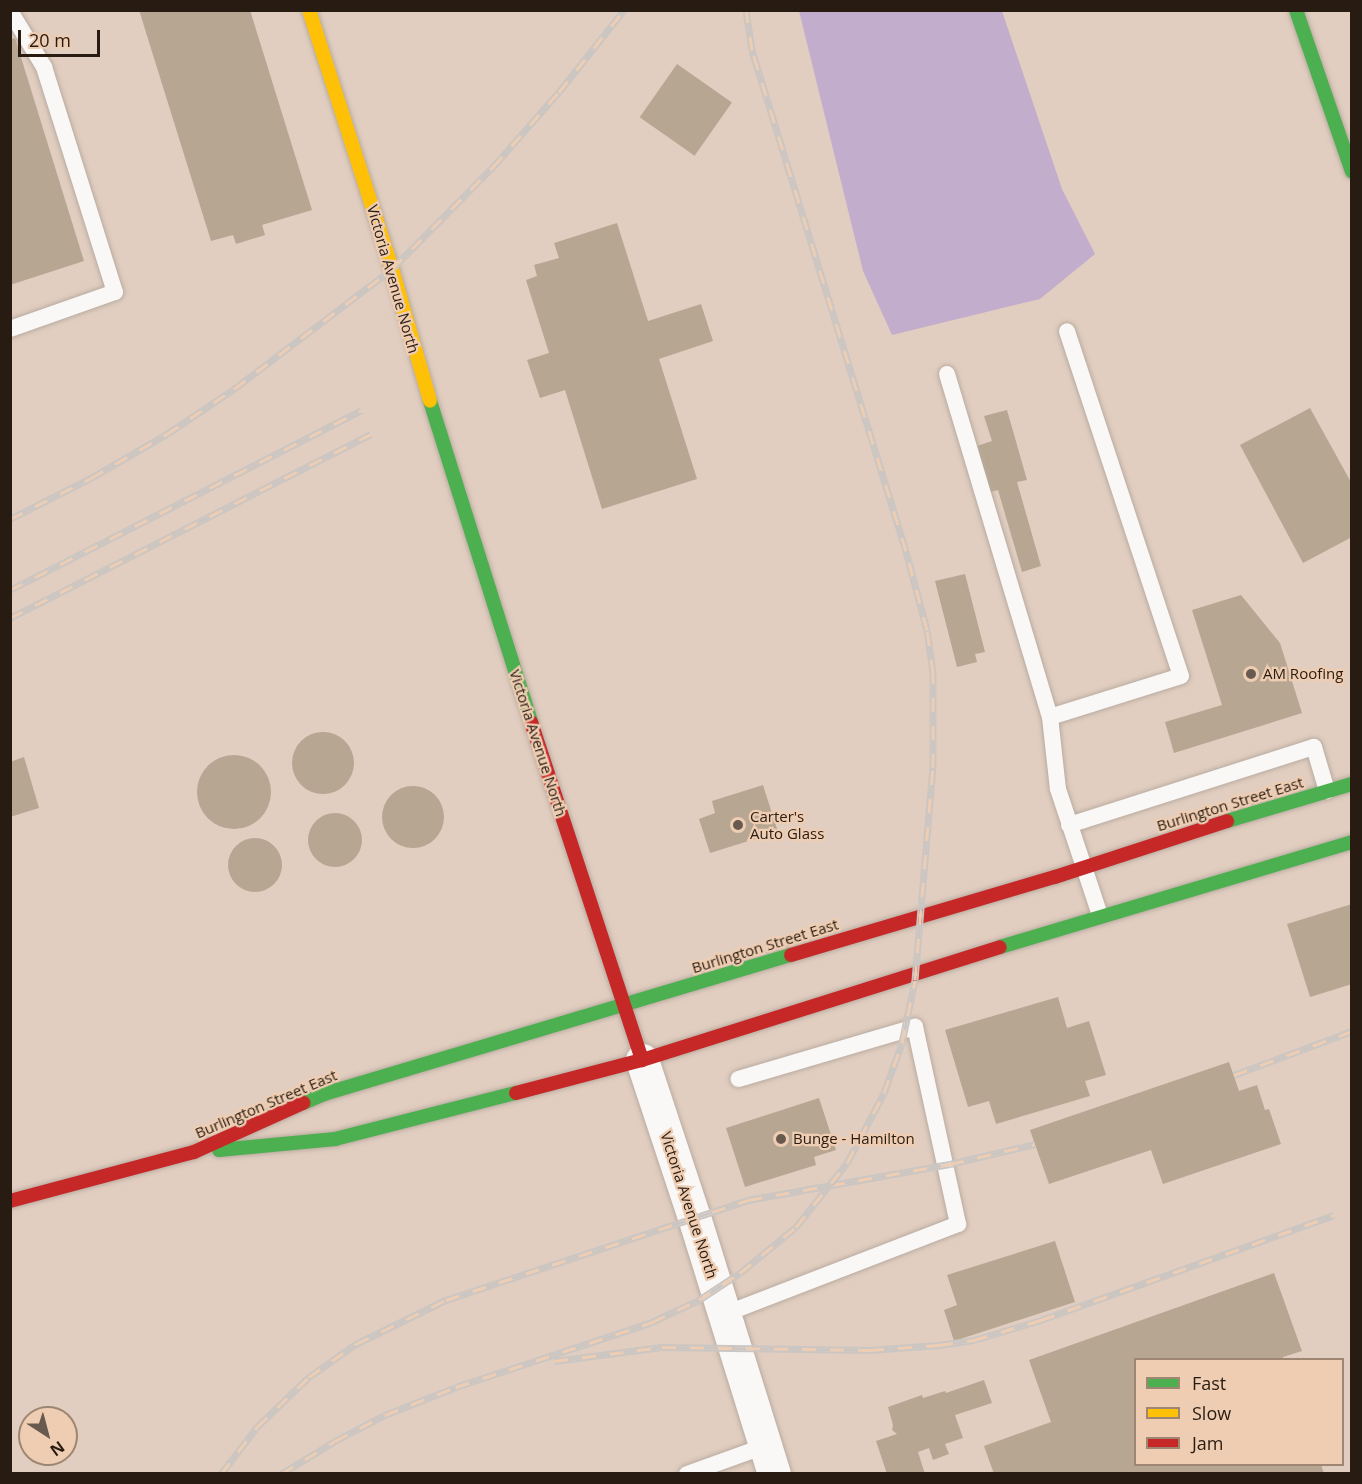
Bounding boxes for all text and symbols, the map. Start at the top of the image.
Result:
scale bar [21,18,104,56]
text: 20 m [29,28,71,52]
street label: Victoria Avenue North [363,203,423,355]
place label: AM Roofing [1263,665,1343,683]
street label: Victoria Avenue North [506,667,570,819]
marker: AM Roofing [1244,667,1258,681]
street label: Burlington Street East [1155,773,1305,835]
place label: Carter's Auto Glass [750,807,824,842]
marker: Carter's Auto Glass [731,818,745,832]
street label: Burlington Street East [690,915,840,977]
street label: Burlington Street East [192,1066,340,1142]
street label: Victoria Avenue North [657,1129,721,1281]
place label: Bunge - Hamilton [793,1130,915,1148]
marker: Bunge - Hamilton [774,1132,788,1146]
legend [1134,1358,1344,1466]
text: Fast [1192,1371,1226,1395]
text: Slow [1192,1401,1231,1425]
north arrow [18,1406,78,1466]
text: Jam [1192,1431,1224,1455]
text: N [46,1436,69,1462]

